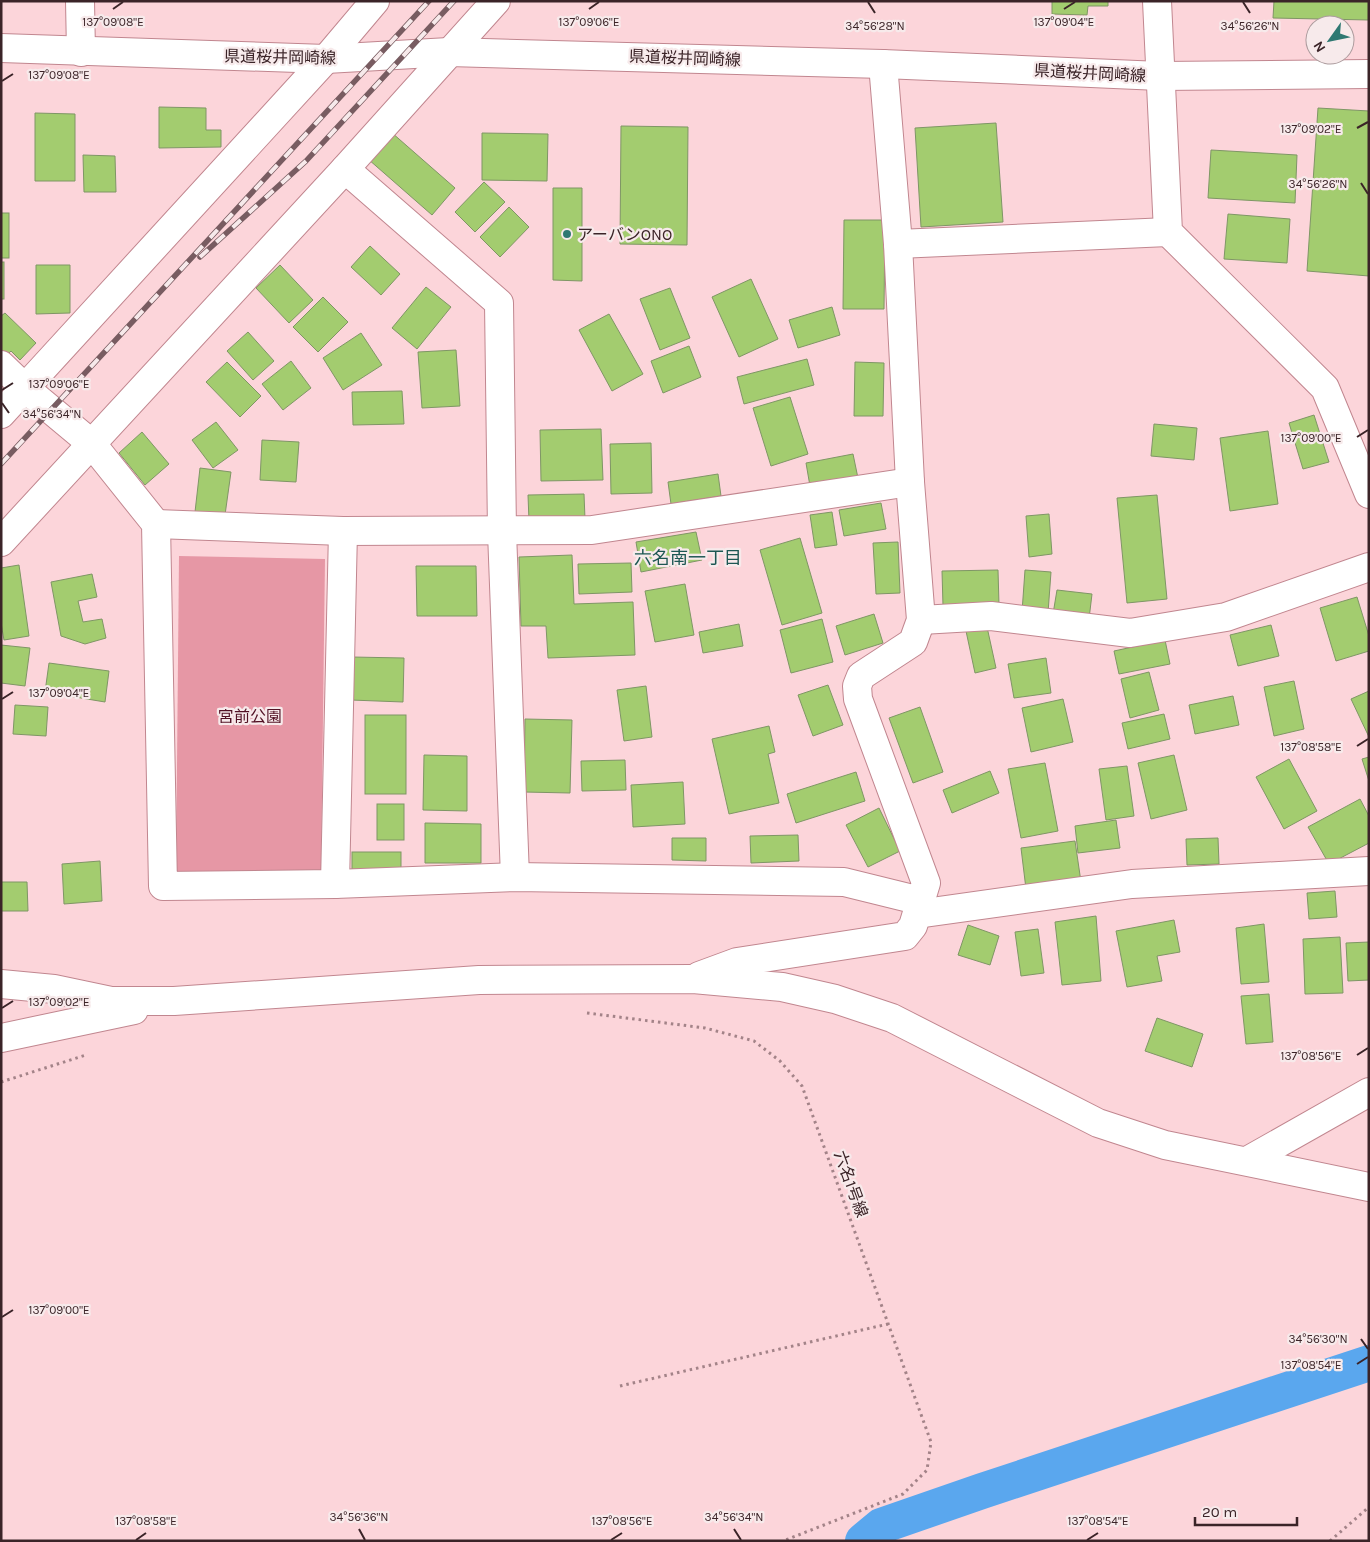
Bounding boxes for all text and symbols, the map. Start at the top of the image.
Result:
text: 137°09'08"E [82,15,144,29]
text: 137°09'06"E [559,15,619,29]
text: 137°09'04"E [1034,15,1094,29]
north arrow [1305,15,1355,65]
text: 34°56'28"N [845,19,905,33]
text: 34°56'26"N [1221,19,1279,33]
text: N [1310,38,1329,56]
street label: 県道桜井岡崎線 [224,47,336,67]
street label: 県道桜井岡崎線 [629,47,741,69]
street label: 県道桜井岡崎線 [1034,61,1146,85]
text: 137°09'08"E [28,68,90,82]
text: 137°09'02"E [1281,122,1341,136]
text: 34°56'26"N [1289,177,1347,191]
place label: アーバンONO [577,225,672,244]
marker: アーバンONO [561,228,573,240]
text: 137°09'06"E [29,377,89,391]
text: 34°56'34"N [23,407,81,421]
text: 137°09'00"E [1280,431,1342,445]
district label: 六名南一丁目 [634,547,742,569]
text: 137°09'04"E [29,686,89,700]
park label: 宮前公園 [218,707,282,726]
text: 137°08'58"E [1280,740,1342,754]
text: 137°09'02"E [29,995,89,1009]
text: 137°08'56"E [1281,1049,1341,1063]
street label: 六名1号線 [830,1148,872,1220]
text: 137°09'00"E [28,1303,90,1317]
text: 34°56'30"N [1288,1332,1348,1346]
text: 137°08'54"E [1281,1358,1341,1372]
scale bar [1195,1494,1298,1526]
text: 20 m [1202,1503,1237,1521]
text: 34°56'36"N [330,1510,388,1524]
text: 34°56'34"N [705,1510,763,1524]
text: 137°08'58"E [115,1514,177,1528]
text: 137°08'56"E [592,1514,652,1528]
text: 137°08'54"E [1068,1514,1128,1528]

